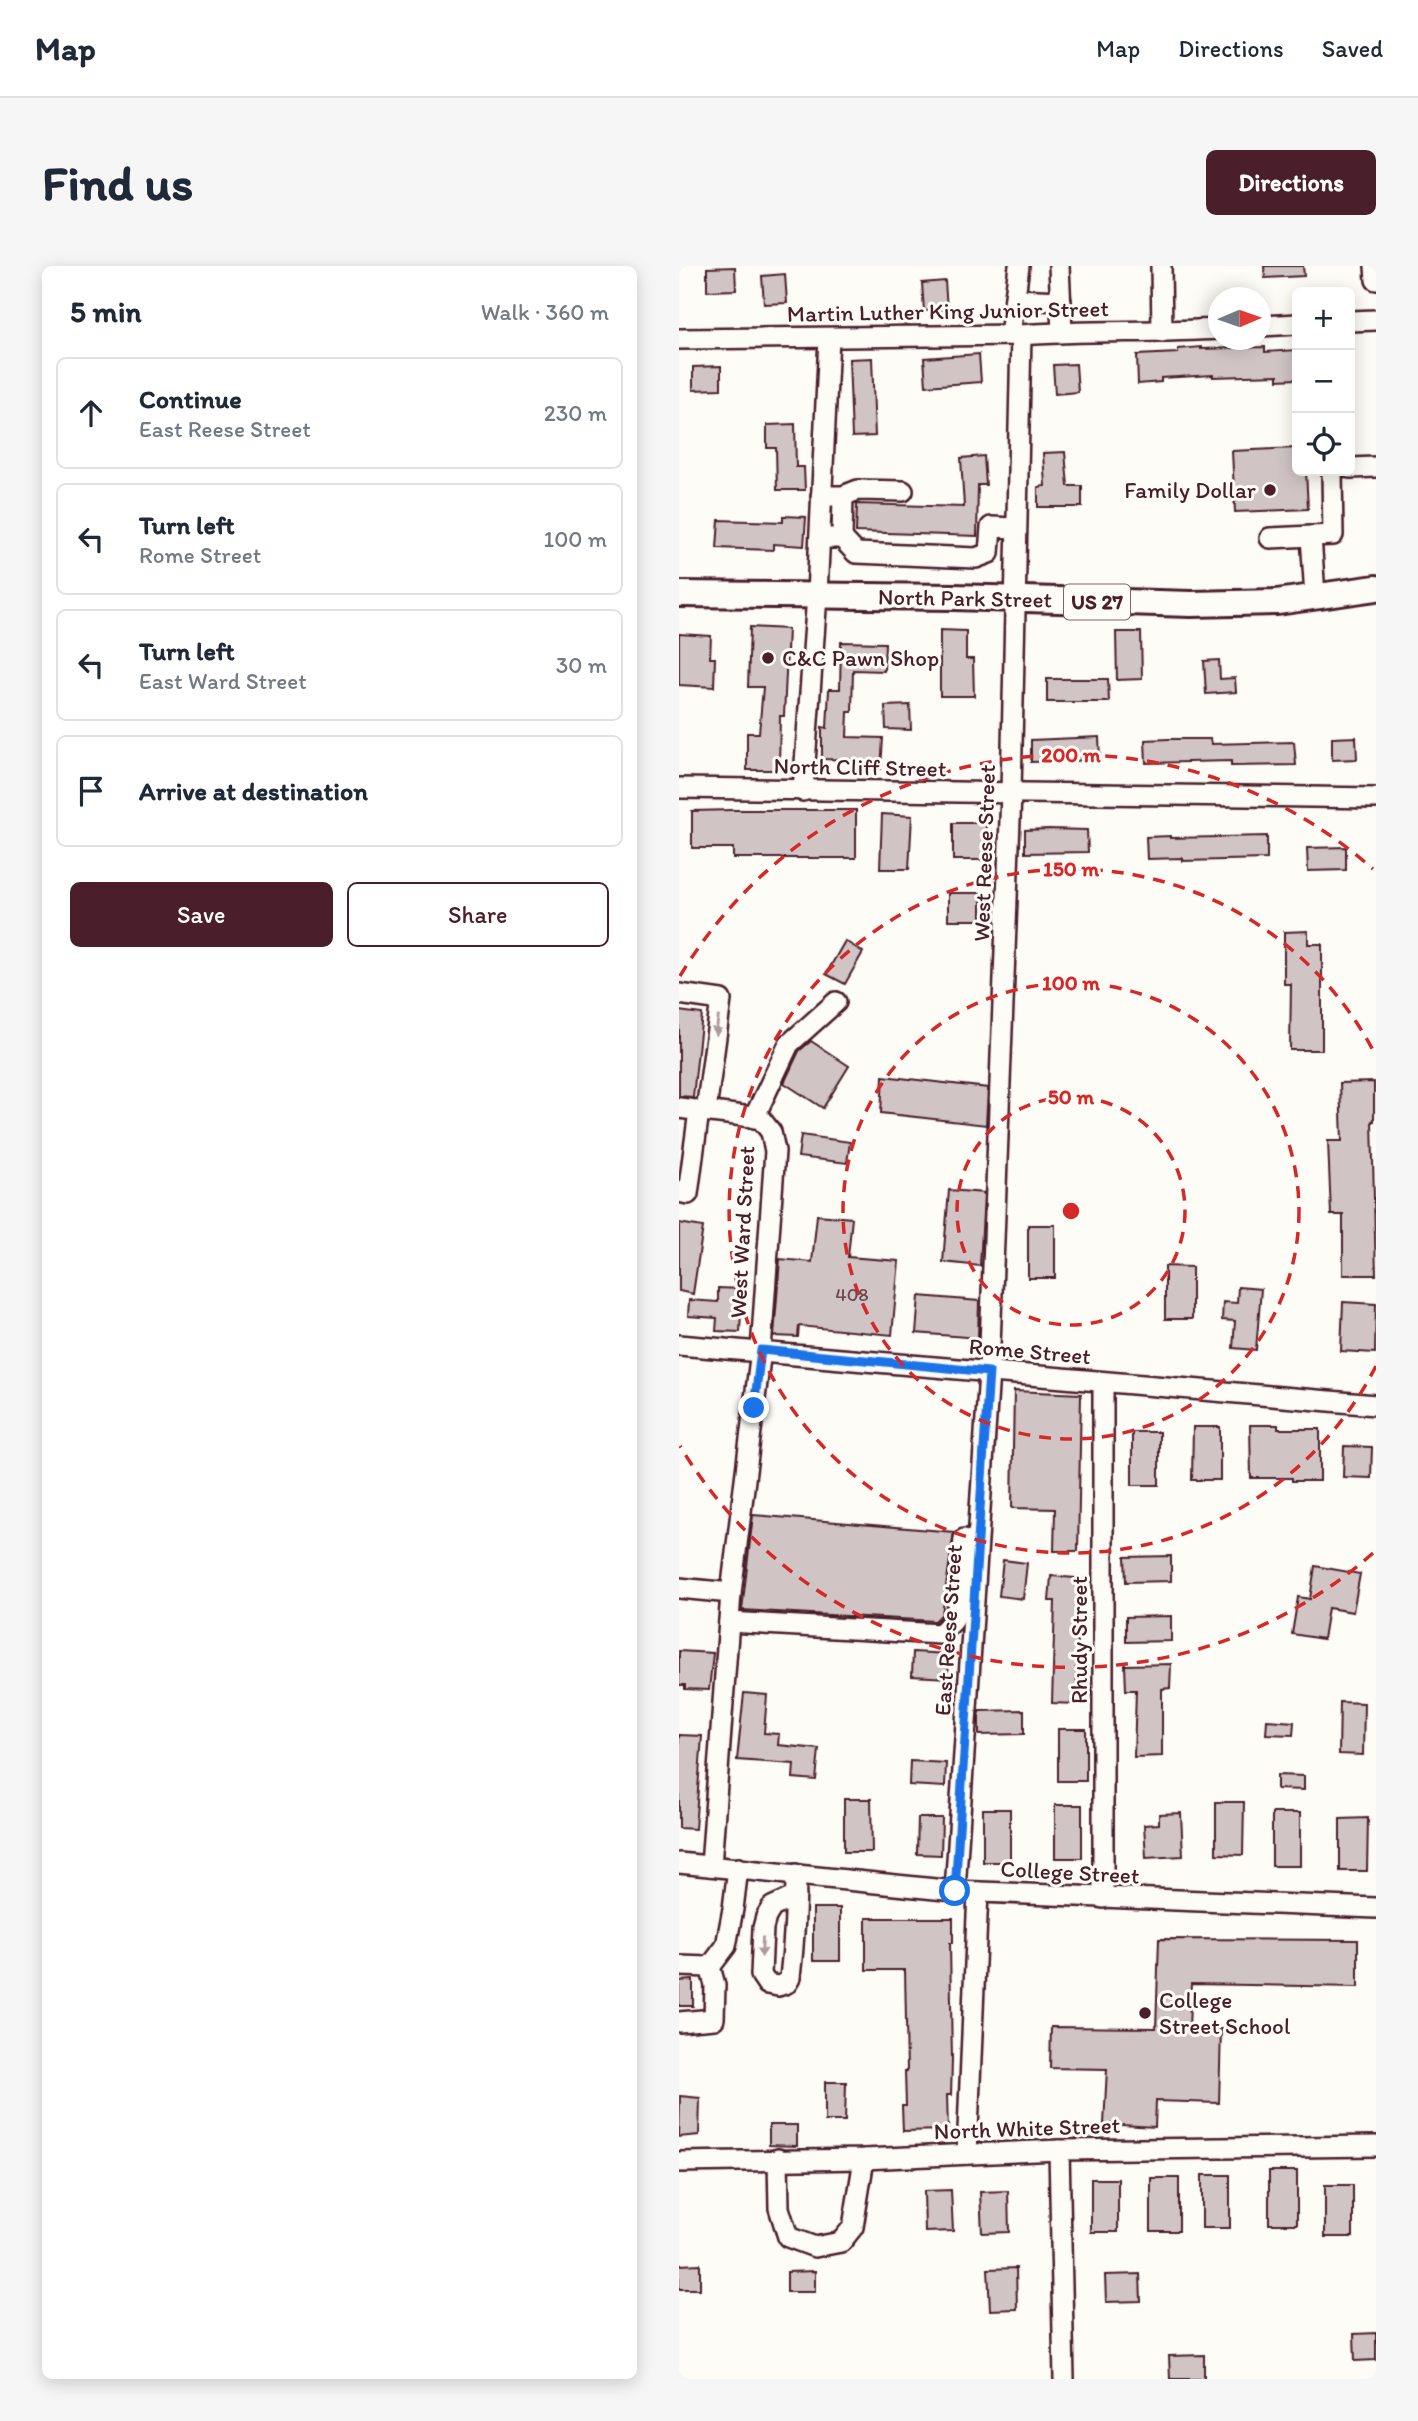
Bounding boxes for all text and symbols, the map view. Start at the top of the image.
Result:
text: Map [35,29,96,68]
text: Map [1096,34,1140,63]
text: Directions [1178,34,1284,63]
text: Saved [1322,34,1383,63]
button: Directions [1206,150,1376,215]
text: Find us [42,153,193,212]
north arrow [1208,287,1271,350]
map controls [1292,287,1355,476]
button: + [1292,287,1355,350]
text: 5 min [70,293,141,330]
street label: Martin Luther King Junior Street [787,294,1109,328]
text: Walk · 360 m [481,298,609,326]
button: − [1292,350,1355,413]
text: Continue [139,383,242,415]
icon: ahead [72,394,110,432]
text: 230 m [544,399,607,427]
button: locate [1292,413,1355,476]
text: East Reese Street [139,415,311,443]
place label: Family Dollar [1124,476,1256,504]
marker: Family Dollar [1262,482,1278,498]
text: Turn left [139,509,235,541]
icon: left [72,520,110,558]
text: 100 m [543,525,607,553]
text: Rome Street [139,541,261,569]
street label: North Park Street [878,582,1053,614]
road number: US 27 [1064,584,1130,620]
text: Turn left [139,635,235,667]
place label: C&C Pawn Shop [782,644,939,672]
icon: left [72,646,110,684]
marker: C&C Pawn Shop [760,650,776,666]
text: 30 m [556,651,607,679]
text: East Ward Street [139,667,307,695]
text: 200 m [1041,742,1101,767]
street label: North Cliff Street [773,751,947,783]
street label: West Reese Street [967,763,1001,942]
icon: arrive [72,772,110,810]
text: Arrive at destination [139,775,368,807]
text: 150 m [1043,856,1099,881]
button: Save [70,882,333,947]
button: Share [347,882,609,947]
text: 100 m [1042,970,1100,995]
one-way arrow [712,1015,723,1037]
text: 50 m [1048,1084,1095,1109]
street label: West Ward Street [723,1145,761,1319]
centre of rings [1059,1199,1083,1223]
house number: 408 [835,1283,869,1306]
street label: Rome Street [968,1332,1092,1370]
route end [738,1392,769,1423]
street label: East Reese Street [928,1543,968,1717]
street label: Rhudy Street [1065,1576,1093,1704]
street label: College Street [1000,1854,1141,1890]
route start [939,1875,970,1906]
one-way arrow [757,1936,768,1958]
place label: College Street School [1159,1986,1291,2040]
marker: College Street School [1137,2005,1153,2021]
street label: North White Street [933,2111,1121,2145]

